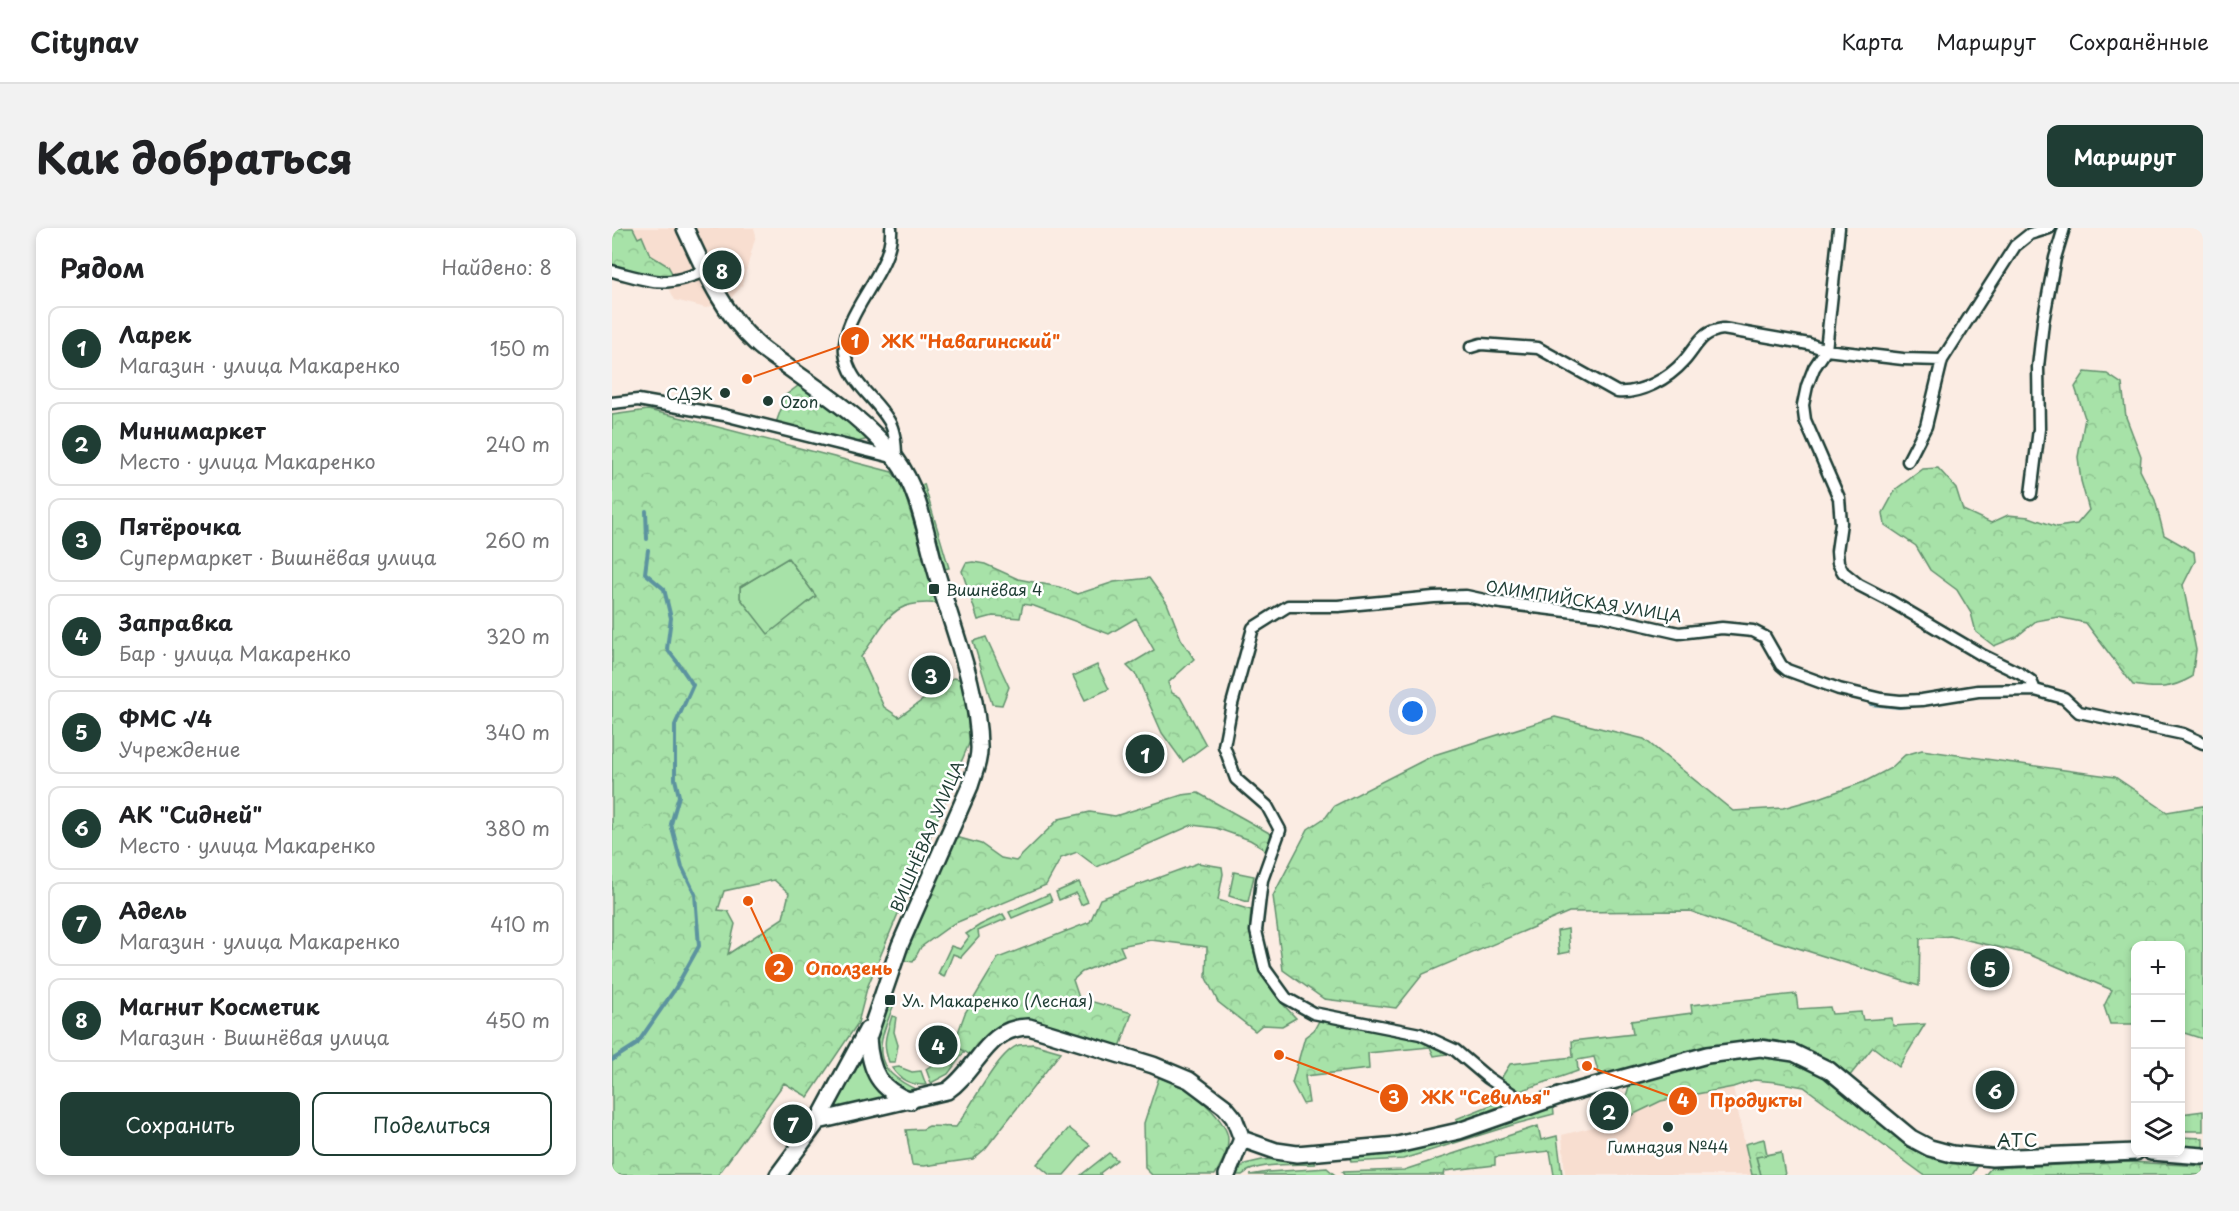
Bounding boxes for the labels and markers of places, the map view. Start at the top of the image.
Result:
pin: 8 [702,248,742,292]
callout: ЖК "Навагинский" [840,323,1073,359]
place label: СДЭК [666,381,713,405]
marker: СДЭК [718,386,732,400]
place label: Ozon [780,389,818,413]
marker: Ozon [761,394,775,408]
place label: Вишнёвая 4 [946,577,1043,601]
marker: Вишнёвая 4 [927,582,941,596]
pin: 3 [912,652,950,698]
pin: 1 [1126,732,1164,776]
pin: 5 [1970,946,2010,990]
callout: Оползень [764,950,905,986]
place label: Ул. Макаренко (Лесная) [902,988,1093,1012]
marker: Ул. Макаренко (Лесная) [883,993,897,1007]
pin: 4 [918,1022,958,1068]
pin: 6 [1976,1068,2014,1112]
callout: ЖК "Севилья" [1379,1080,1562,1116]
callout: Продукты [1668,1083,1814,1119]
pin: 2 [1590,1088,1628,1134]
pin: 7 [774,1102,813,1146]
marker: Гимназия №44 [1661,1120,1675,1134]
place label: Гимназия №44 [1607,1134,1729,1158]

